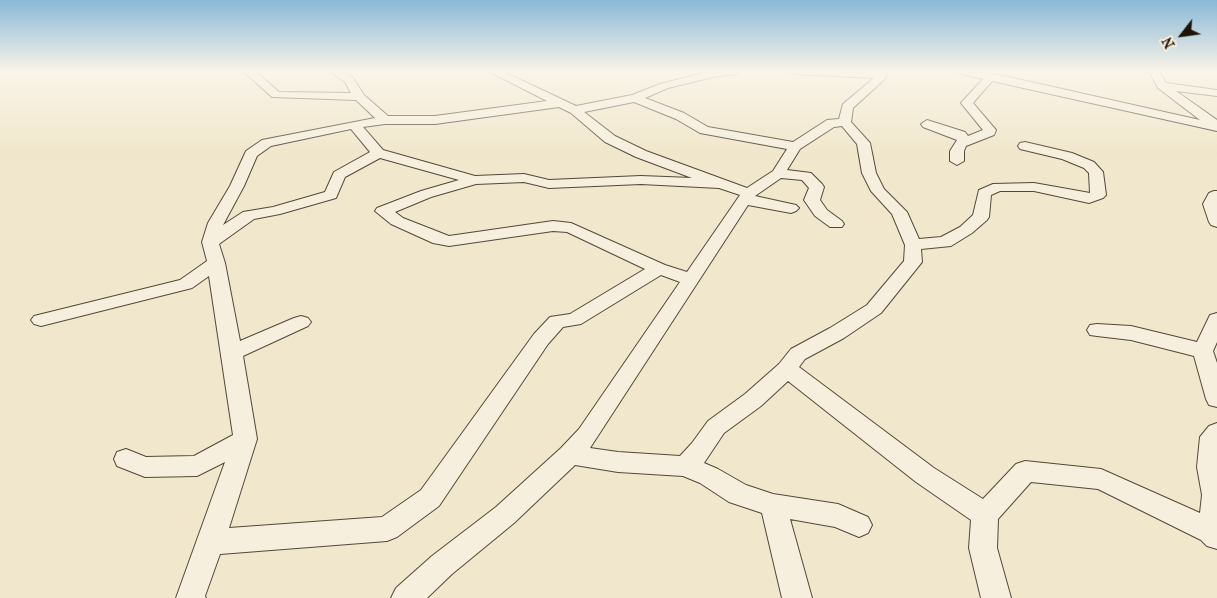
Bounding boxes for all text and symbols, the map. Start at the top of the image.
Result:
north arrow [1157,10,1207,60]
text: N [1159,34,1179,52]

